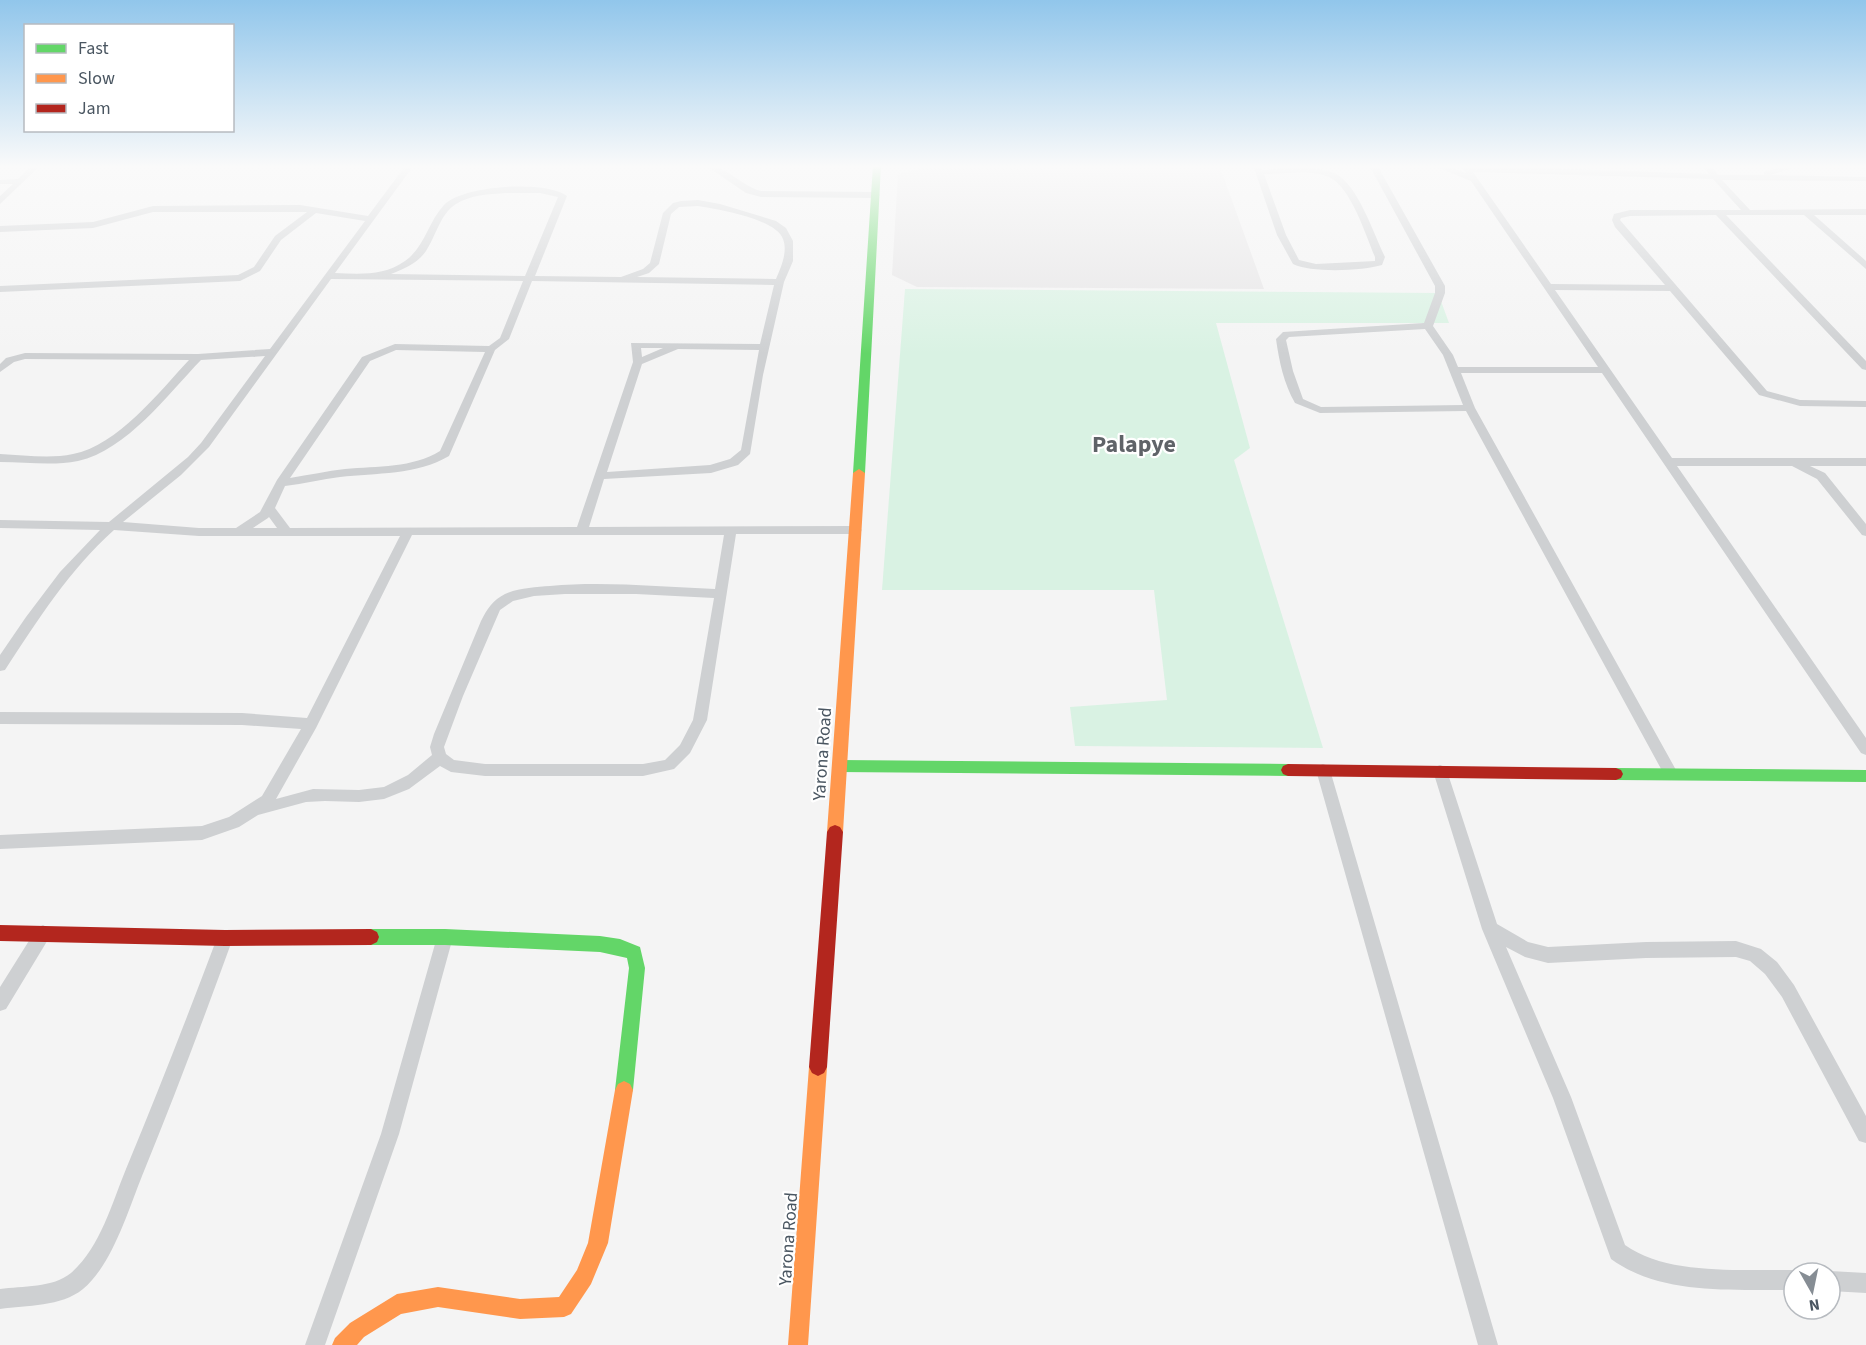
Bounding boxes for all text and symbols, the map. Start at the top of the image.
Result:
legend [24,24,234,132]
text: Fast [78,36,109,61]
text: Slow [78,66,115,91]
text: Jam [78,96,111,121]
district label: Palapye [1092,427,1176,462]
street label: Yarona Road [807,707,838,802]
street label: Yarona Road [773,1192,804,1287]
north arrow [1782,1261,1842,1321]
text: N [1807,1293,1821,1317]

